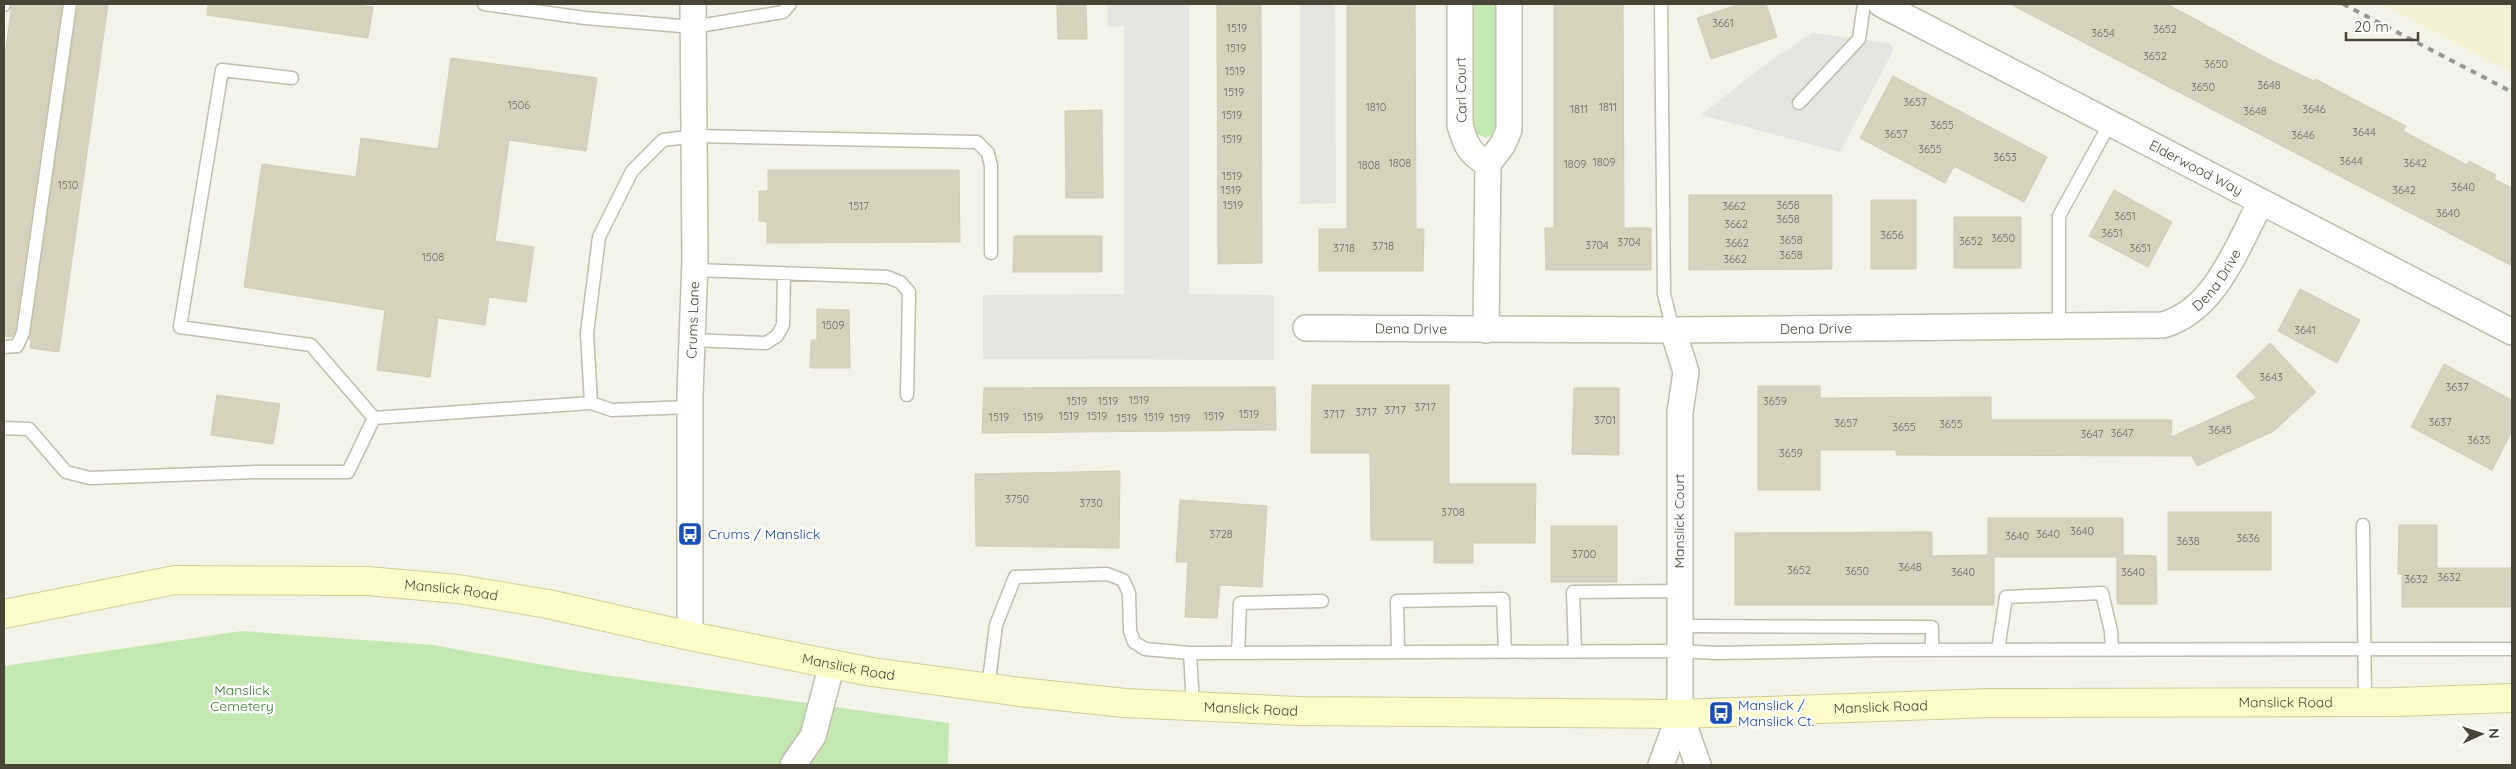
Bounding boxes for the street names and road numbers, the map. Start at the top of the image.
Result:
street label: Carl Court [1451,57,1471,123]
street label: Elderwood Way [2146,136,2246,200]
street label: Dena Drive [2188,246,2245,315]
street label: Crums Lane [682,281,703,359]
street label: Dena Drive [1375,319,1447,338]
street label: Dena Drive [1780,319,1852,338]
street label: Manslick Court [1670,473,1688,569]
street label: Manslick Road [404,575,499,605]
street label: Manslick Road [800,649,896,684]
street label: Manslick Road [2238,693,2333,711]
street label: Manslick Road [1833,696,1928,718]
street label: Manslick Road [1203,698,1298,720]

